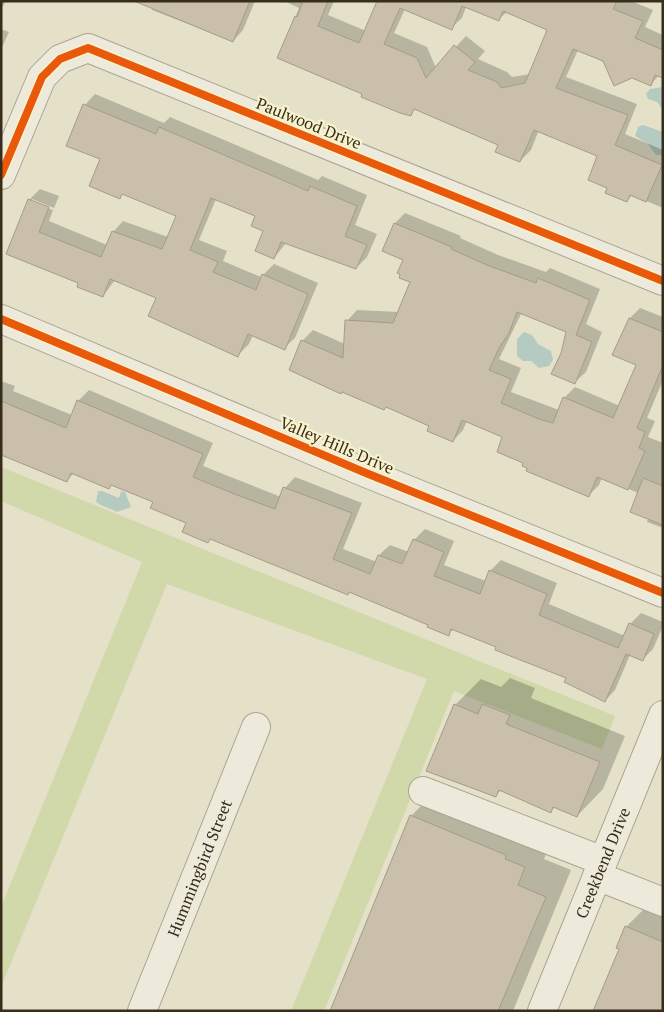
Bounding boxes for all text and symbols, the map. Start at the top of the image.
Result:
street label: Paulwood Drive [253,92,365,154]
street label: Valley Hills Drive [276,411,398,479]
street label: Hummingbird Street [162,796,237,940]
street label: Creekbend Drive [570,804,635,922]

